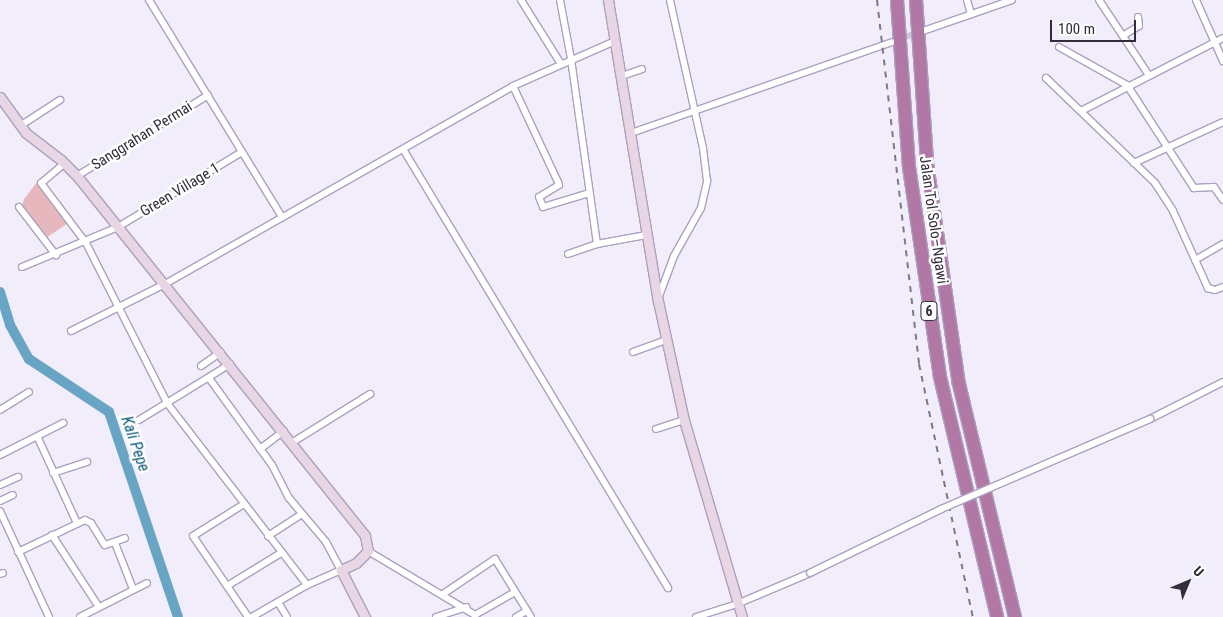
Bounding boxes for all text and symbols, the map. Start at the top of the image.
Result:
scale bar [1053,10,1139,42]
text: 100 m [1058,20,1095,38]
street label: Sanggrahan Permai [88,98,196,174]
street label: Jalan Tol Solo–Ngawi [915,155,951,285]
street label: Green Village 1 [137,159,223,221]
road number: 6 [920,300,938,322]
water label: Kali Pepe [117,414,153,474]
north arrow [1163,557,1213,607]
text: U [1190,563,1207,580]

